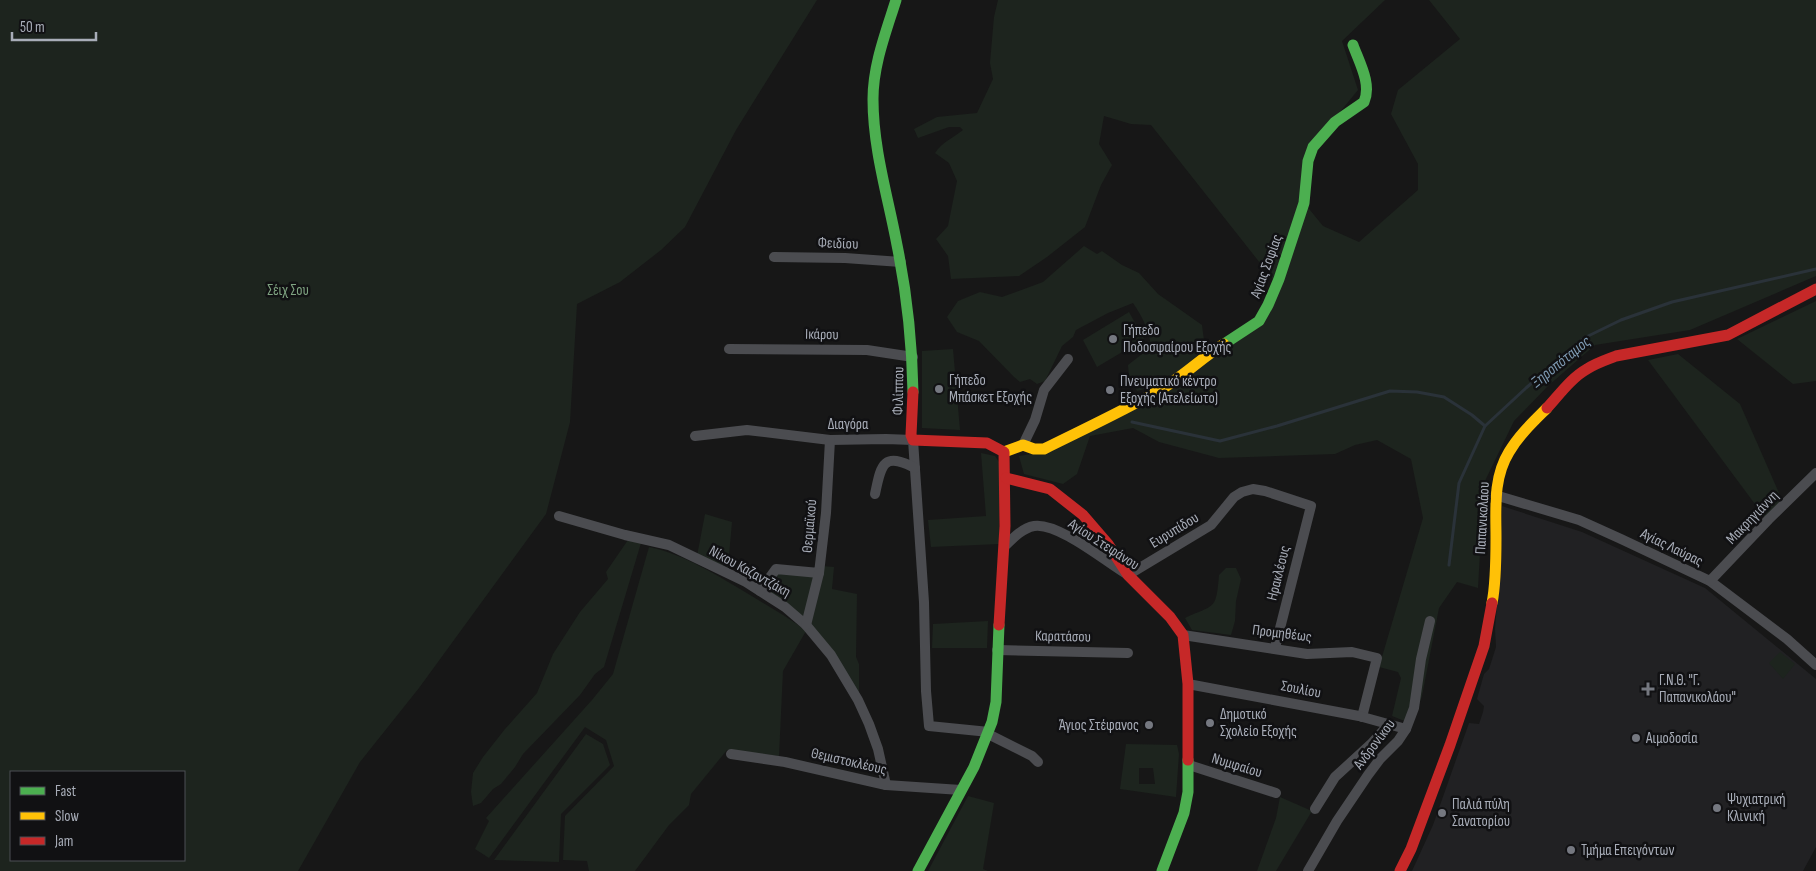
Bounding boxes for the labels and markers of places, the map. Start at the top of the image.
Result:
place label: Γήπεδο Ποδοσφαίρου Εξοχής [1123,321,1232,357]
marker: Γήπεδο Ποδοσφαίρου Εξοχής [1107,333,1119,345]
place label: Γήπεδο Μπάσκετ Εξοχής [949,371,1032,407]
place label: Πνευματικό κέντρο Εξοχής (Ατελείωτο) [1120,372,1218,408]
marker: Γήπεδο Μπάσκετ Εξοχής [933,383,945,395]
marker: Πνευματικό κέντρο Εξοχής (Ατελείωτο) [1104,384,1116,396]
place label: Γ.Ν.Θ. "Γ. Παπανικολάου" [1659,671,1736,707]
marker: Γ.Ν.Θ. "Γ. Παπανικολάου" [1641,682,1655,696]
place label: Δημοτικό Σχολείο Εξοχής [1220,705,1297,741]
place label: Άγιος Στέφανος [1059,716,1139,735]
marker: Δημοτικό Σχολείο Εξοχής [1204,717,1216,729]
marker: Άγιος Στέφανος [1143,719,1155,731]
place label: Αιμοδοσία [1645,729,1698,748]
marker: Αιμοδοσία [1630,732,1642,744]
place label: Ψυχιατρική Κλινική [1727,790,1786,826]
place label: Παλιά πύλη Σανατορίου [1452,795,1510,831]
marker: Ψυχιατρική Κλινική [1711,802,1723,814]
marker: Παλιά πύλη Σανατορίου [1436,807,1448,819]
place label: Τμήμα Επειγόντων [1581,841,1674,860]
marker: Τμήμα Επειγόντων [1565,844,1577,856]

